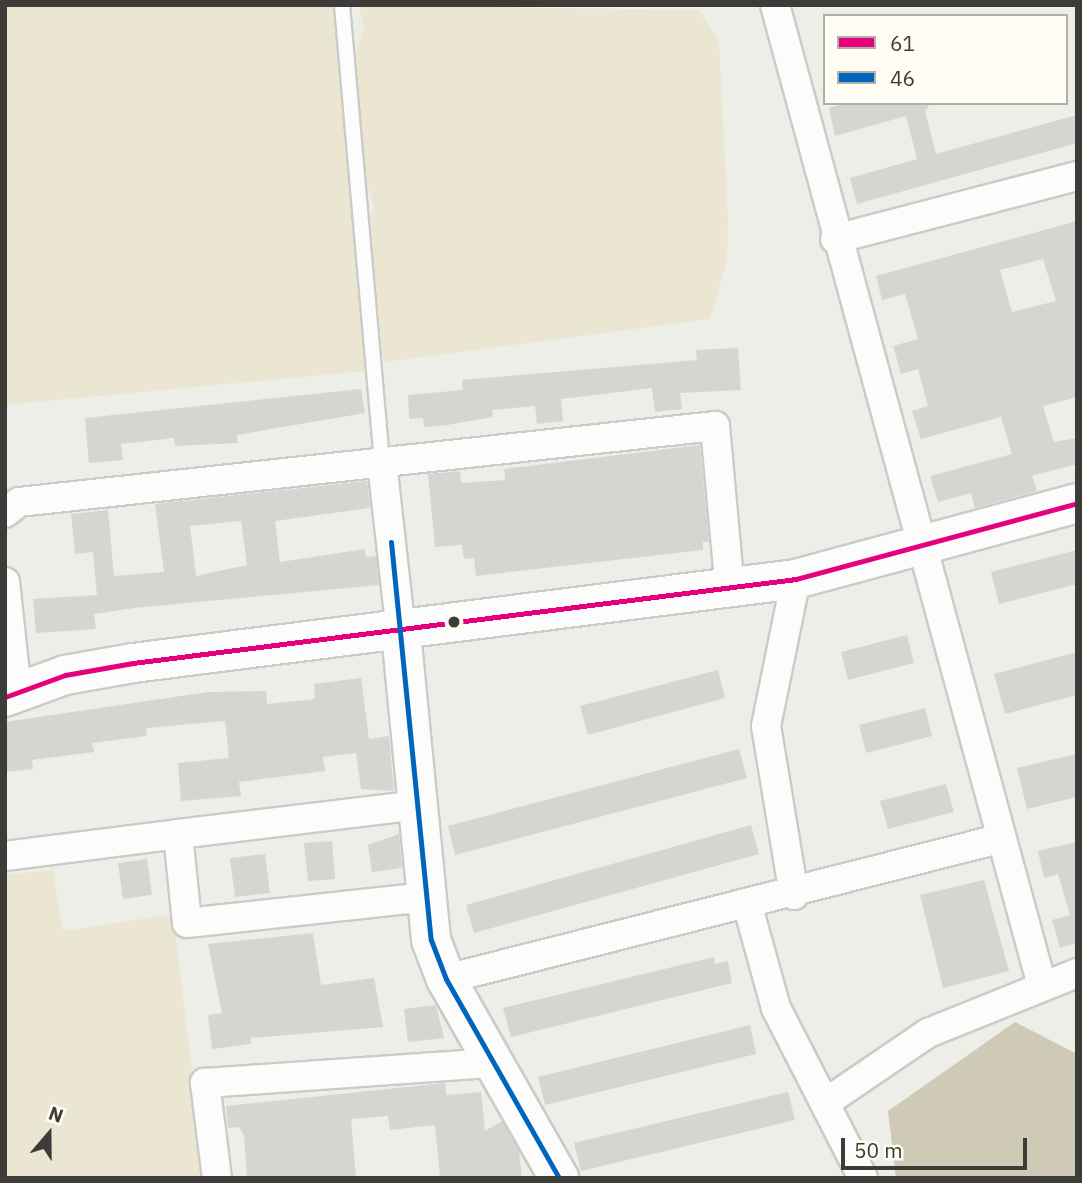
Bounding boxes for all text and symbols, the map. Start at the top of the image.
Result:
legend [823,14,1068,105]
text: 61 [890,29,915,57]
text: 46 [890,64,915,92]
unlabelled marker [447,615,461,629]
north arrow [14,1099,84,1169]
text: N [46,1101,67,1128]
scale bar [844,1124,1030,1168]
text: 50 m [854,1136,903,1164]

